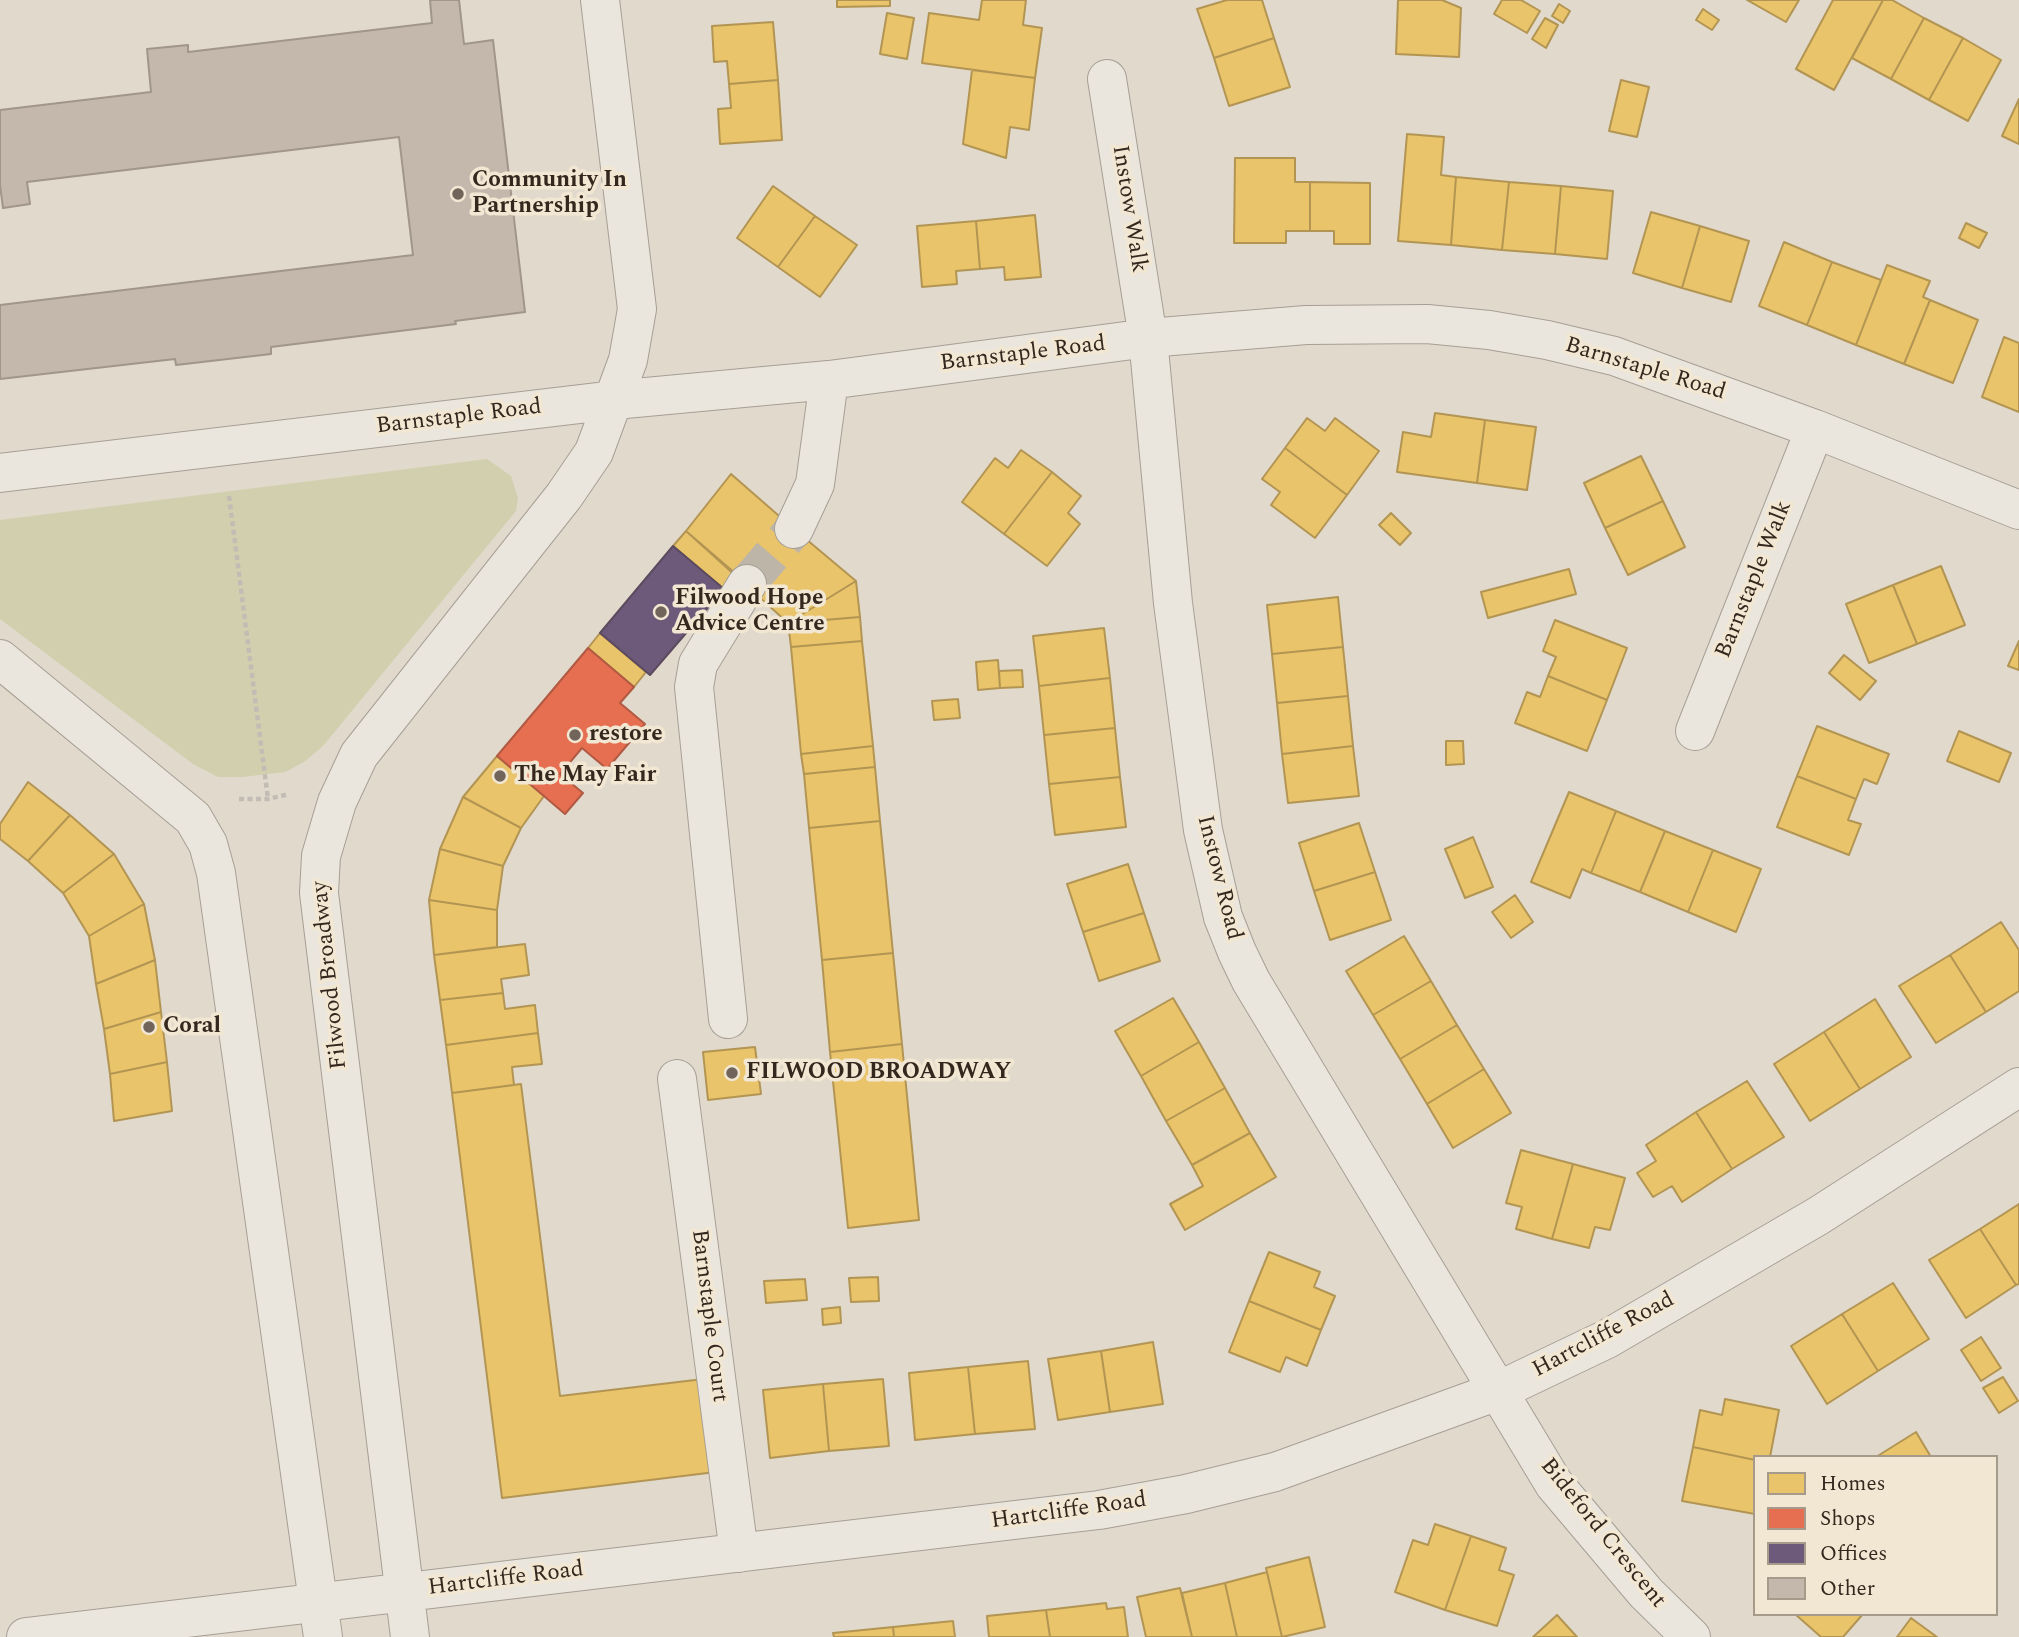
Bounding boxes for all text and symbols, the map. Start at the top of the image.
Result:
street label: Instow Walk [1104,143,1152,275]
place label: Community In Partnership [472,167,627,221]
marker: Community In Partnership [450,186,466,202]
street label: Barnstaple Road [939,331,1107,379]
street label: Barnstaple Road [1561,332,1729,408]
street label: Barnstaple Road [375,394,543,442]
street label: Barnstaple Walk [1711,497,1799,663]
place label: Filwood Hope Advice Centre [675,585,825,639]
marker: Filwood Hope Advice Centre [653,604,669,620]
place label: restore [589,721,663,749]
marker: restore [567,727,583,743]
place label: The May Fair [514,762,656,790]
marker: The May Fair [492,768,508,784]
street label: Instow Road [1189,813,1247,943]
street label: Filwood Broadway [307,879,355,1071]
place label: Coral [163,1013,221,1041]
marker: Coral [141,1019,157,1035]
place label: FILWOOD BROADWAY [746,1059,1011,1087]
marker: FILWOOD BROADWAY [724,1065,740,1081]
street label: Barnstaple Court [684,1228,732,1404]
street label: Hartcliffe Road [1528,1287,1680,1385]
street label: Bideford Crescent [1533,1453,1671,1615]
legend [1753,1455,1998,1616]
text: Homes [1820,1468,1886,1500]
street label: Hartcliffe Road [990,1487,1148,1537]
text: Shops [1820,1503,1876,1535]
text: Offices [1820,1538,1887,1570]
street label: Hartcliffe Road [427,1557,585,1603]
text: Other [1820,1573,1875,1605]

